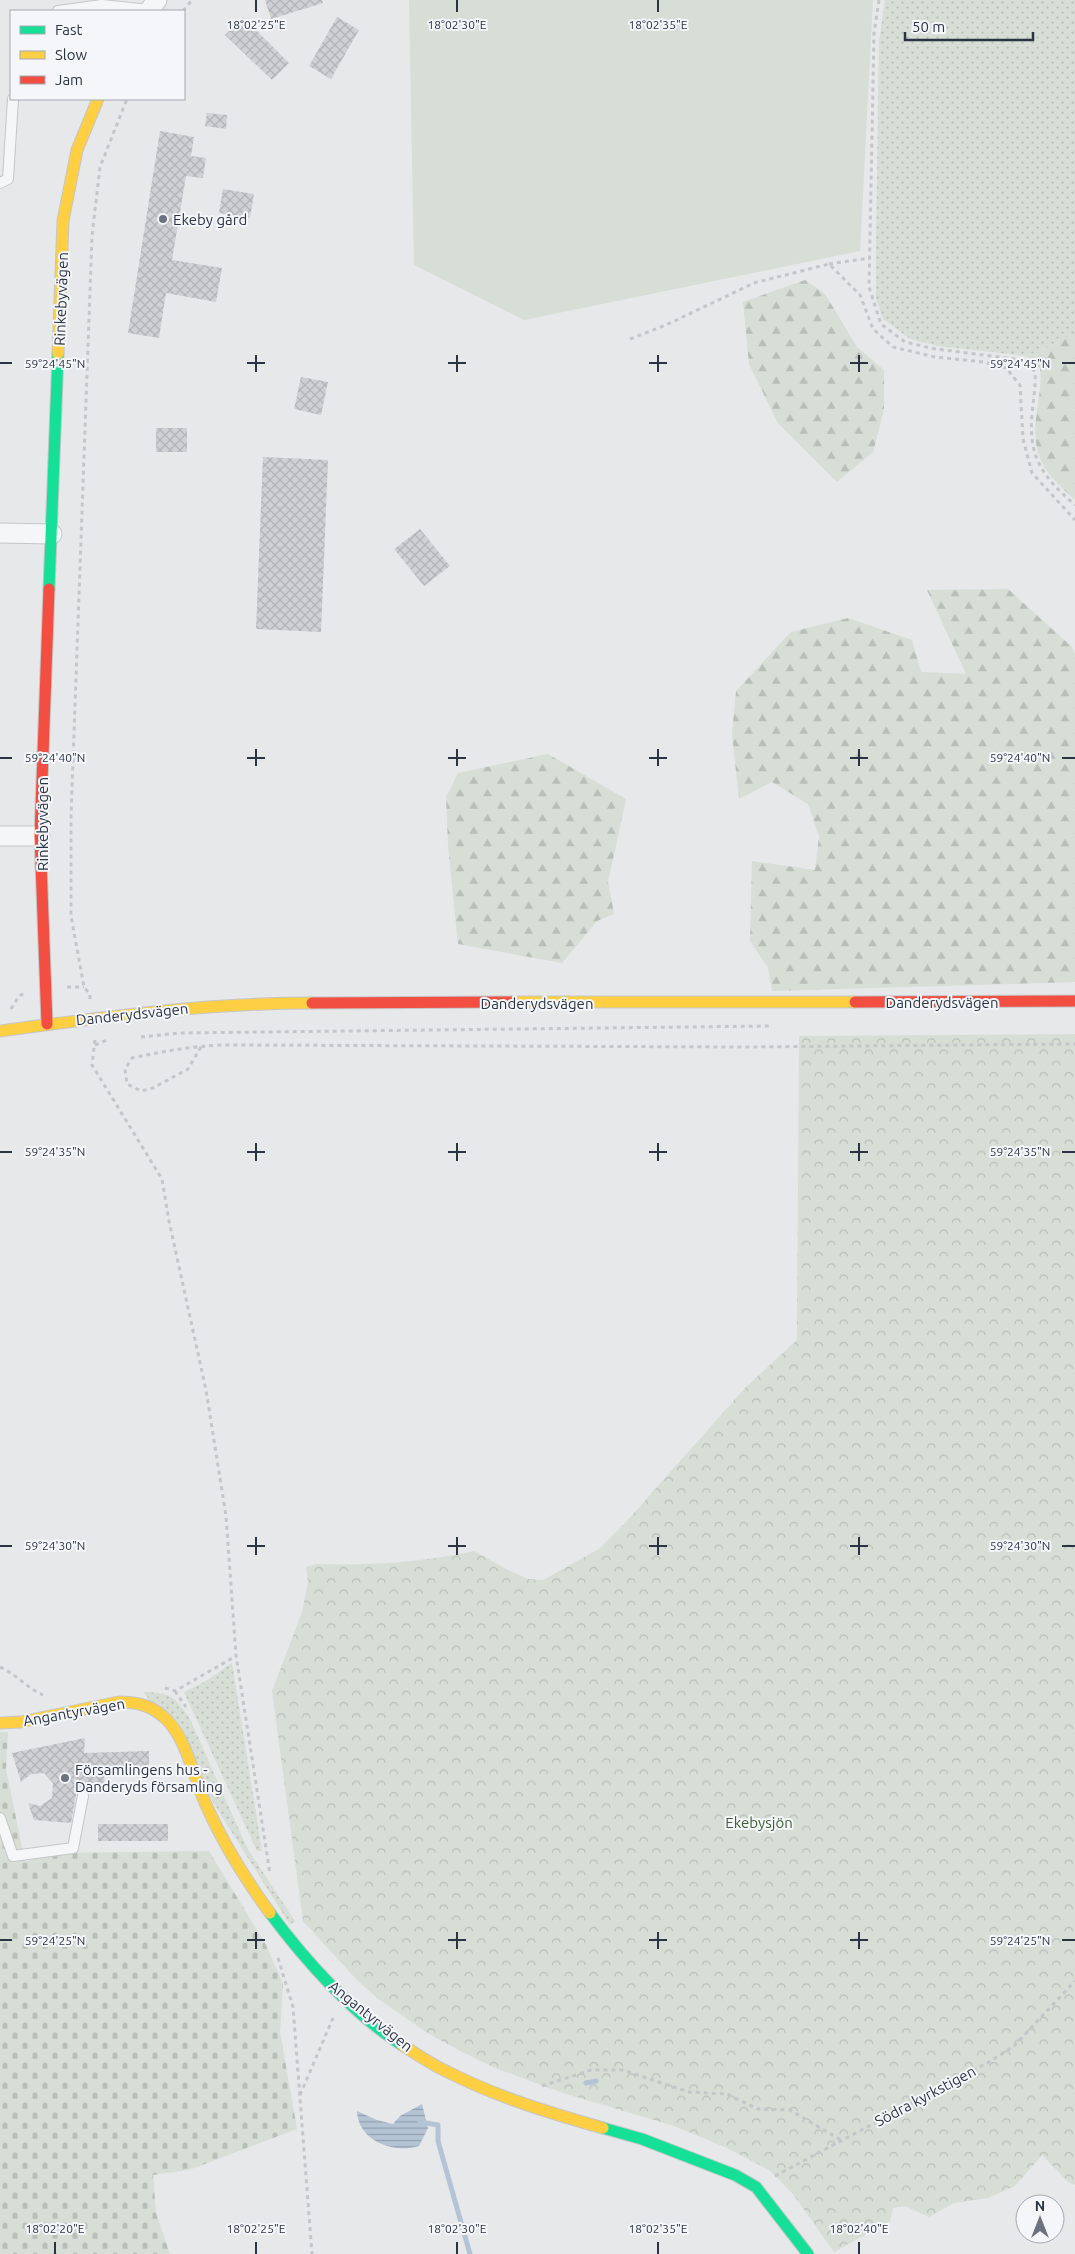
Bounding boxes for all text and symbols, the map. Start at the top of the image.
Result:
legend [10,10,185,100]
scale bar [905,10,1032,42]
text: 18°02'25"E [227,18,286,31]
text: 18°02'30"E [428,18,487,31]
text: 18°02'35"E [629,18,688,31]
text: 50 m [912,18,945,35]
text: Fast [55,21,83,38]
text: Slow [55,46,88,63]
text: Jam [55,71,83,88]
place label: Ekeby gård [173,211,247,228]
marker: Ekeby gård [157,213,169,225]
street label: Rinkebyvägen [51,252,71,346]
text: 59°24'45"N [25,357,85,370]
text: 59°24'45"N [990,357,1050,370]
text: 59°24'40"N [25,751,85,764]
text: 59°24'40"N [990,751,1050,764]
street label: Rinkebyvägen [34,777,51,871]
street label: Danderydsvägen [886,994,998,1011]
street label: Danderydsvägen [481,995,593,1012]
street label: Danderydsvägen [75,1000,189,1028]
text: 59°24'35"N [25,1145,85,1158]
text: 59°24'35"N [990,1145,1050,1158]
text: 59°24'30"N [25,1539,85,1552]
text: 59°24'30"N [990,1539,1050,1552]
street label: Angantyrvägen [22,1695,126,1729]
place label: Församlingens hus - Danderyds församling [75,1761,223,1795]
marker: Församlingens hus - Danderyds församling [59,1772,71,1784]
park label: Ekebysjön [725,1814,793,1831]
text: 59°24'25"N [25,1934,85,1947]
text: 59°24'25"N [990,1934,1050,1947]
street label: Angantyrvägen [326,1977,416,2055]
street label: Södra kyrkstigen [872,2062,978,2130]
north arrow [1015,2194,1065,2244]
text: N [1035,2198,1045,2214]
text: 18°02'20"E [26,2222,85,2235]
text: 18°02'25"E [227,2222,286,2235]
text: 18°02'30"E [428,2222,487,2235]
text: 18°02'35"E [629,2222,688,2235]
text: 18°02'40"E [830,2222,889,2235]

